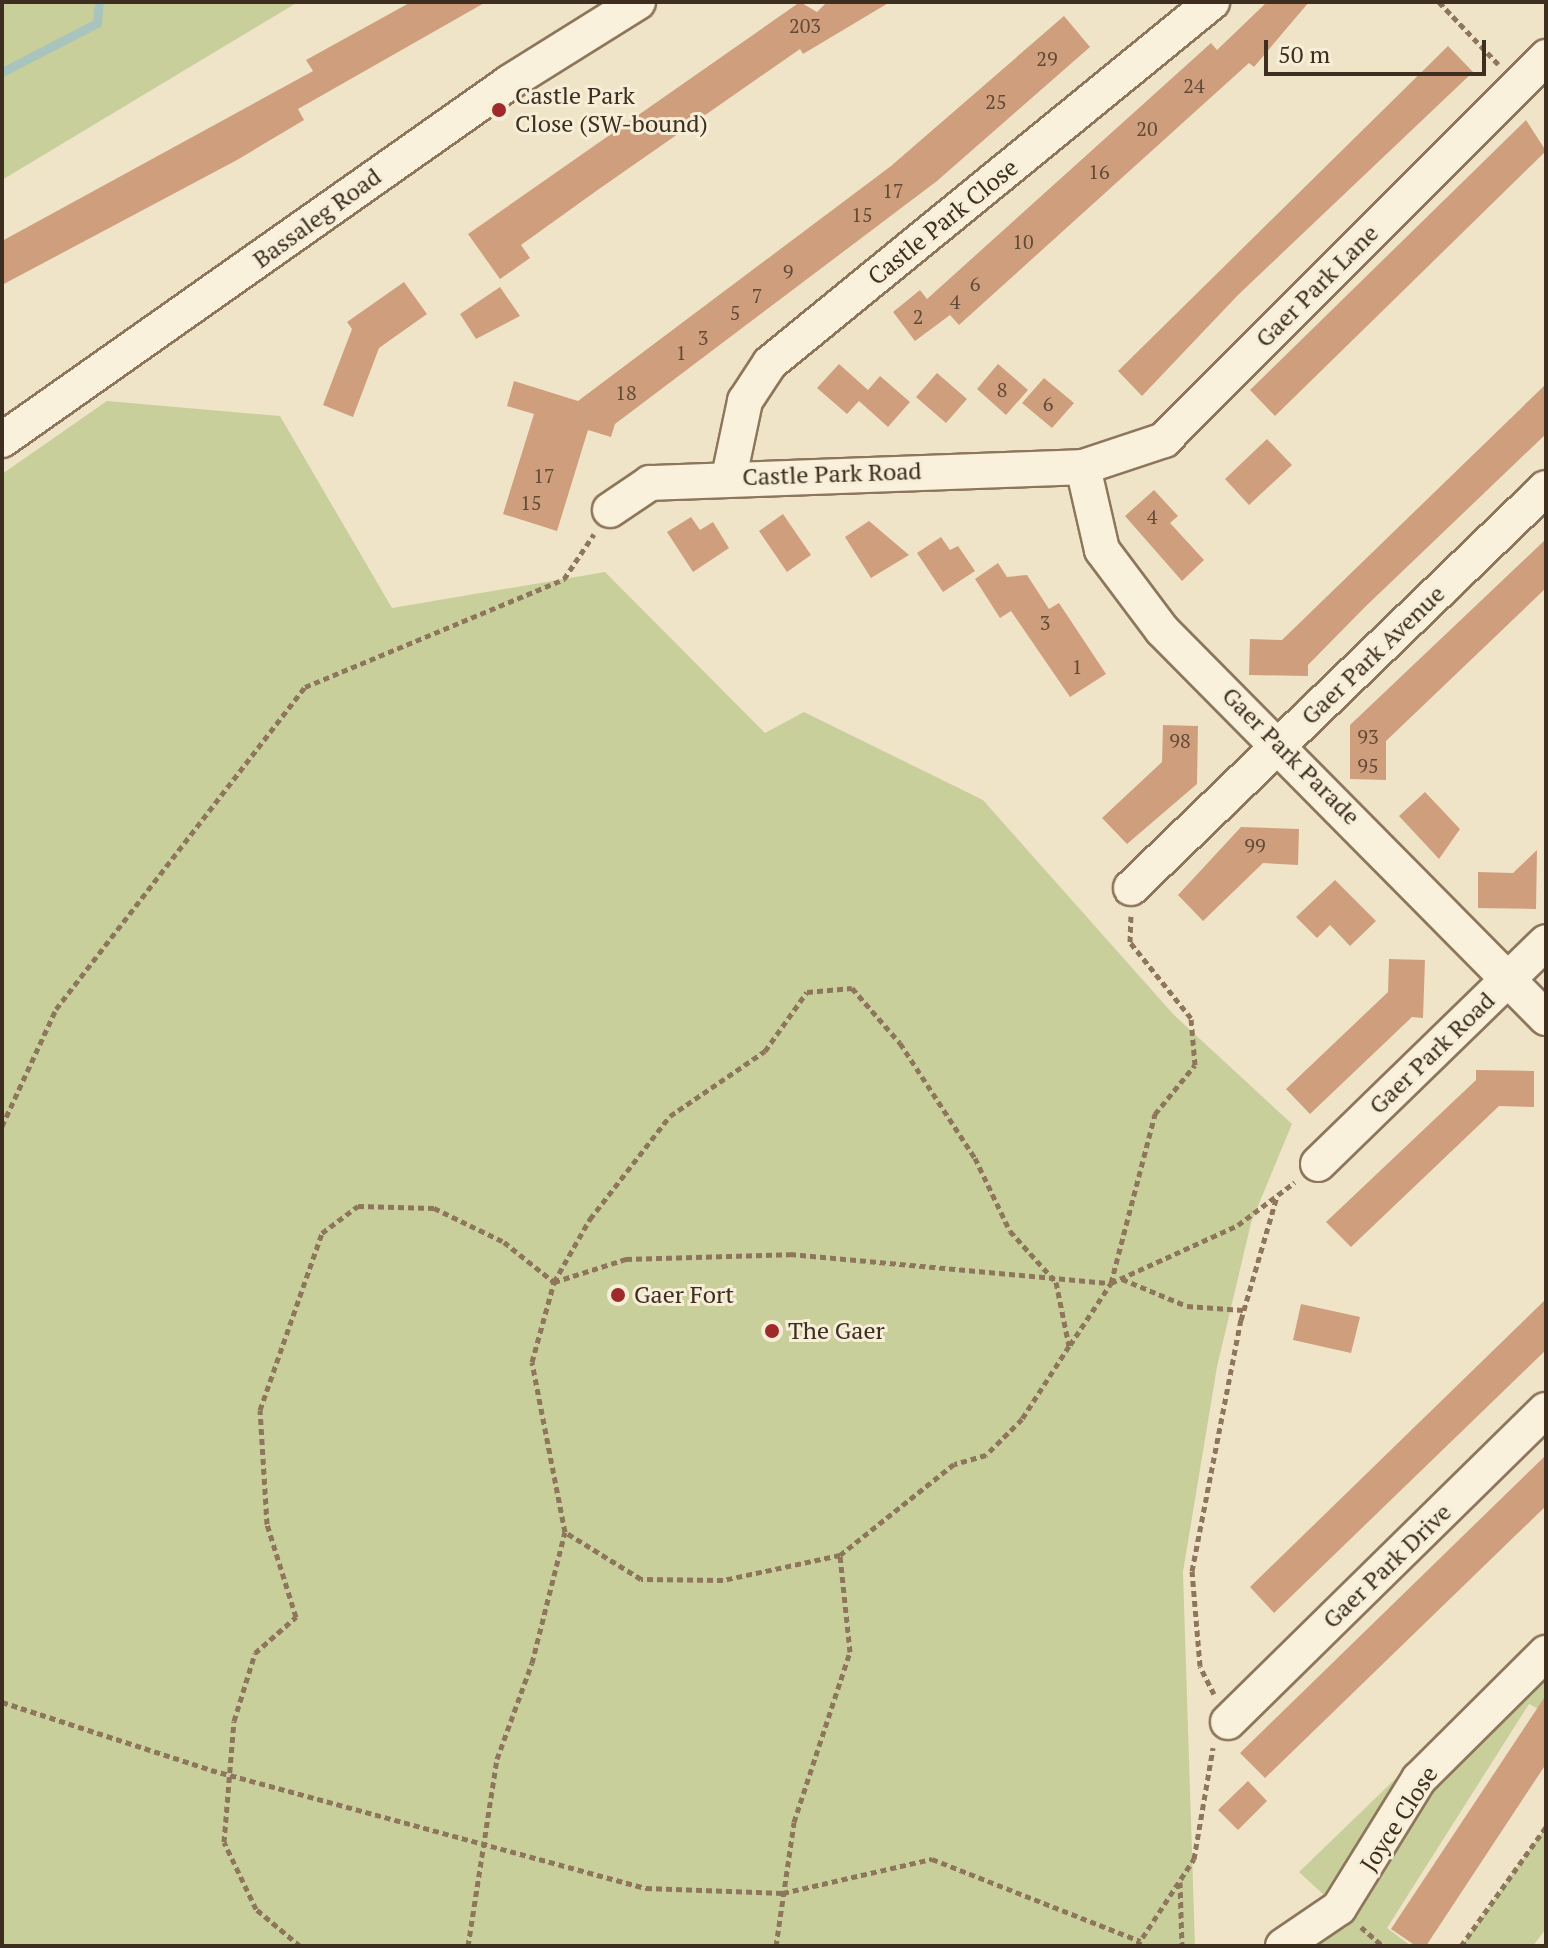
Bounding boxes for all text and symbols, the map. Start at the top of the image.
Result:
house number: 203 [789,13,821,37]
scale bar [1268,24,1490,74]
text: 50 m [1278,38,1330,70]
house number: 29 [1036,46,1058,70]
house number: 24 [1183,73,1205,97]
place label: Castle Park Close (SW-bound) [515,82,708,138]
house number: 25 [985,89,1007,113]
marker: Castle Park Close (SW-bound) [490,101,508,119]
house number: 20 [1136,116,1158,140]
street label: Castle Park Close [862,153,1024,291]
house number: 16 [1088,159,1110,183]
street label: Bassaleg Road [247,162,387,274]
house number: 17 [882,178,904,202]
house number: 15 [851,202,873,226]
street label: Gaer Park Lane [1250,219,1384,353]
house number: 10 [1012,229,1034,253]
house number: 9 [783,259,793,283]
house number: 6 [970,271,980,295]
house number: 7 [752,283,762,307]
house number: 4 [950,289,960,313]
house number: 5 [730,300,740,324]
house number: 2 [913,304,923,328]
house number: 3 [698,325,708,349]
house number: 1 [676,340,686,364]
house number: 8 [997,377,1007,401]
house number: 18 [615,380,637,404]
house number: 6 [1043,391,1053,415]
street label: Castle Park Road [742,456,922,492]
house number: 17 [533,463,555,487]
house number: 15 [520,490,542,514]
house number: 4 [1147,504,1157,528]
street label: Gaer Park Avenue [1295,579,1451,731]
house number: 3 [1040,610,1050,634]
house number: 1 [1072,654,1082,678]
street label: Gaer Park Parade [1216,681,1366,831]
house number: 93 [1357,724,1379,748]
house number: 98 [1169,728,1191,752]
house number: 95 [1357,753,1379,777]
house number: 99 [1244,833,1266,857]
street label: Gaer Park Road [1363,986,1501,1120]
place label: Gaer Fort [634,1281,734,1309]
marker: Gaer Fort [609,1286,627,1304]
place label: The Gaer [788,1317,885,1345]
marker: The Gaer [763,1322,781,1340]
street label: Gaer Park Drive [1317,1498,1457,1634]
street label: Joyce Close [1354,1761,1444,1877]

